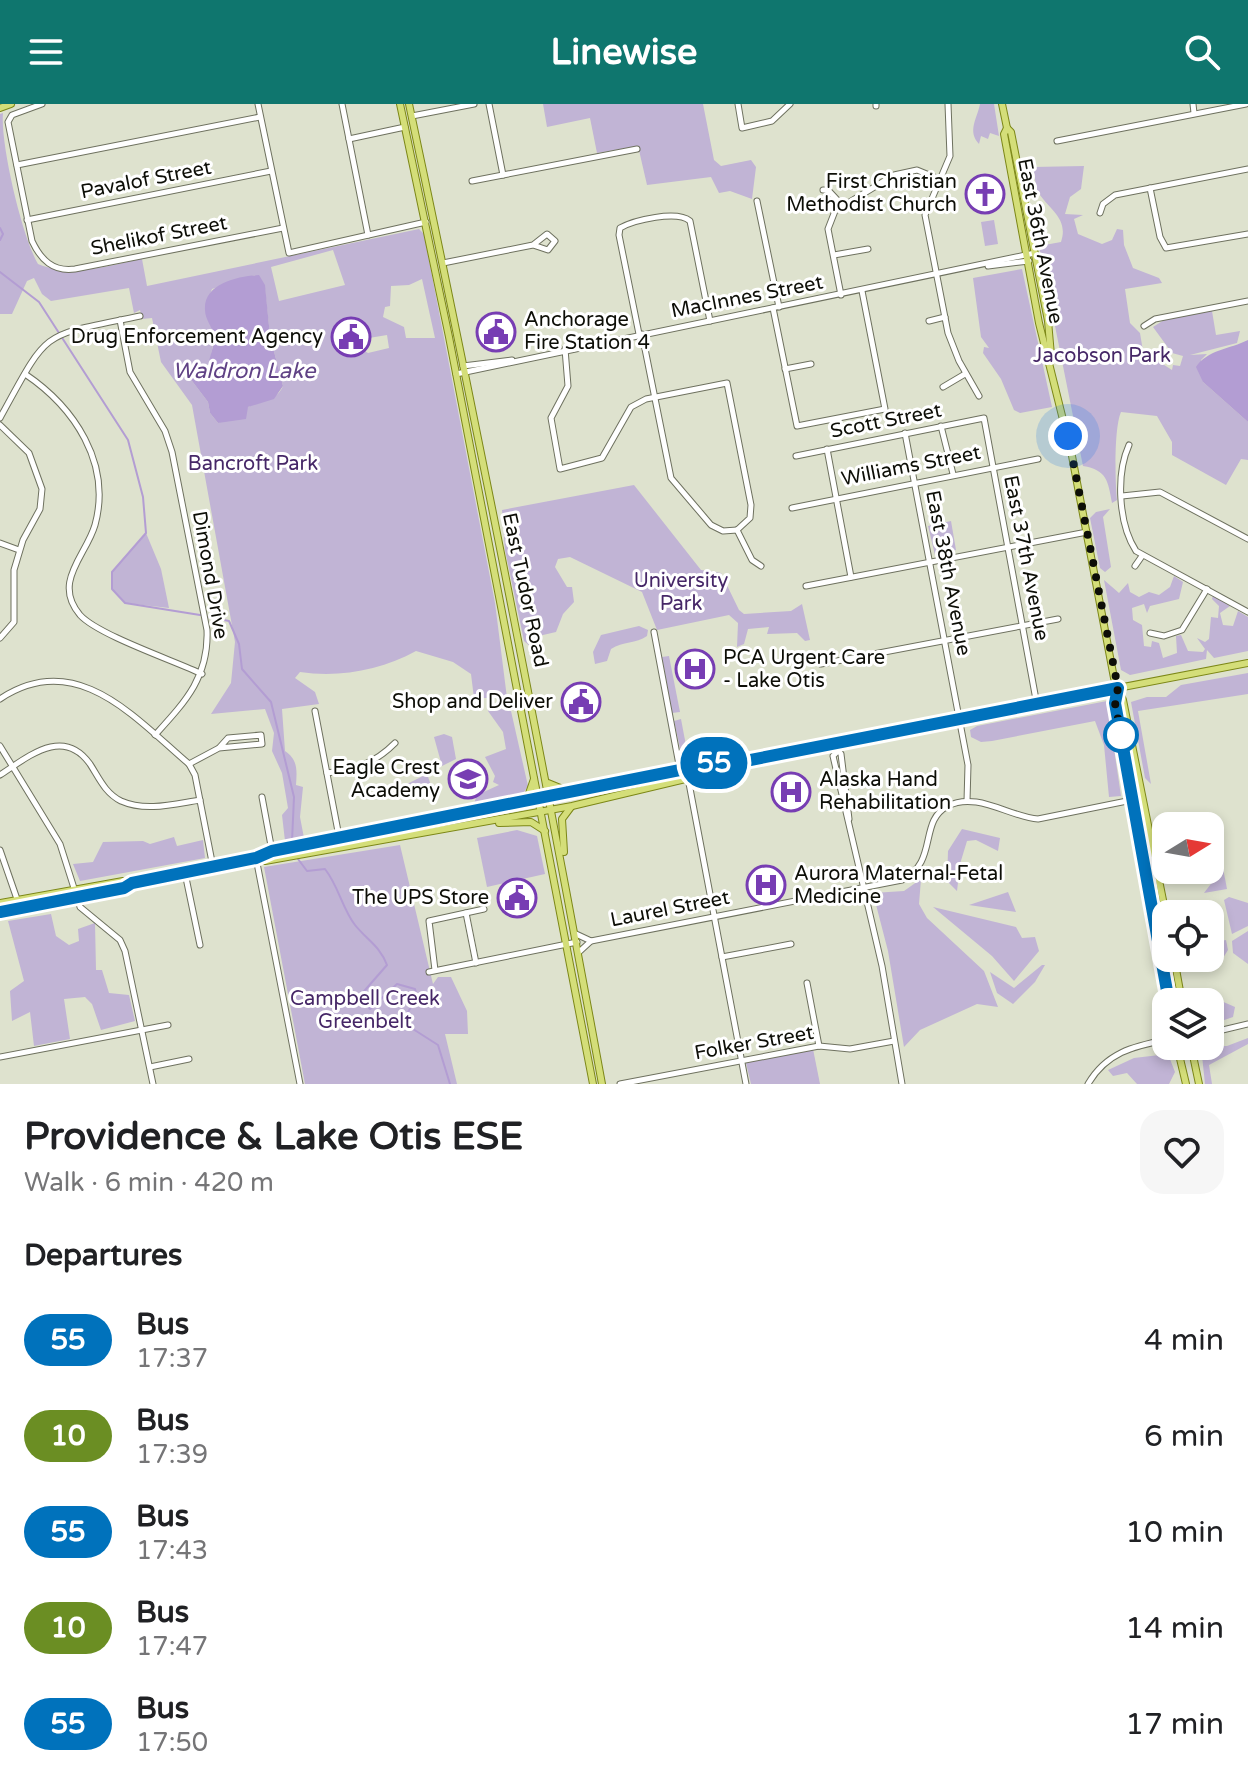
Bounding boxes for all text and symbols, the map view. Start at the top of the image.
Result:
icon: menu [24,30,68,74]
icon: search [1180,30,1224,74]
text: Linewise [551,31,697,74]
street label: Pavalof Street [79,155,214,204]
street label: East 36th Avenue [1012,156,1068,326]
place label: First Christian Methodist Church [786,170,957,217]
church icon: First Christian Methodist Church [964,173,1006,215]
street label: Shelikof Street [89,211,230,261]
street label: MacInnes Street [669,270,825,324]
place label: Anchorage Fire Station 4 [524,308,650,355]
public building icon: Anchorage Fire Station 4 [475,311,517,353]
public building icon: Drug Enforcement Agency [330,316,372,358]
place label: Drug Enforcement Agency [71,325,323,349]
park label: Jacobson Park [1033,344,1171,368]
water label: Waldron Lake [173,358,317,384]
street label: Scott Street [828,398,944,444]
your location [1048,416,1088,456]
street label: Williams Street [839,441,983,491]
park label: Bancroft Park [188,452,318,476]
street label: East 37th Avenue [998,473,1054,643]
street label: East 38th Avenue [920,488,976,658]
street label: Dimond Drive [187,509,233,641]
street label: East Tudor Road [497,511,553,669]
park label: University Park [634,569,728,616]
place label: PCA Urgent Care - Lake Otis [723,646,885,693]
hospital icon: PCA Urgent Care - Lake Otis [674,648,716,690]
public building icon: Shop and Deliver [560,681,602,723]
place label: Shop and Deliver [392,690,553,714]
unlabelled marker [1104,718,1138,752]
line badge: 55 [678,737,750,789]
text: 55 [696,746,732,780]
place label: Eagle Crest Academy [332,756,440,803]
school or university icon: Eagle Crest Academy [447,758,489,800]
place label: Alaska Hand Rehabilitation [819,768,951,815]
hospital icon: Alaska Hand Rehabilitation [770,771,812,813]
north arrow [1152,812,1224,884]
map controls [1152,812,1224,1060]
place label: Aurora Maternal-Fetal Medicine [794,862,1003,909]
hospital icon: Aurora Maternal-Fetal Medicine [745,864,787,906]
public building icon: The UPS Store [496,877,538,919]
place label: The UPS Store [352,886,489,910]
street label: Laurel Street [608,886,732,932]
button: locate [1152,900,1224,972]
park label: Campbell Creek Greenbelt [290,987,440,1034]
button: layers [1152,988,1224,1060]
street label: Folker Street [693,1021,816,1065]
button: heart [1140,1110,1224,1194]
text: Providence & Lake Otis ESE [24,1114,523,1160]
text: Walk · 6 min · 420 m [24,1167,274,1198]
text: Departures [24,1237,182,1274]
text: Bus [136,1306,189,1343]
text: 4 min [1144,1322,1224,1359]
text: 55 [50,1323,86,1357]
text: 17:37 [136,1343,208,1374]
text: Bus [136,1402,189,1439]
text: 6 min [1144,1418,1224,1455]
text: 10 [50,1419,86,1453]
text: 17:39 [136,1439,208,1470]
text: Bus [136,1498,189,1535]
text: 10 min [1125,1514,1224,1551]
text: 55 [50,1515,86,1549]
text: 17:43 [136,1535,208,1566]
text: Bus [136,1594,189,1631]
text: 14 min [1125,1610,1224,1647]
text: 10 [50,1611,86,1645]
text: 17:47 [136,1631,208,1662]
text: Bus [136,1690,189,1727]
text: 17 min [1125,1706,1224,1743]
text: 55 [50,1707,86,1741]
text: 17:50 [136,1727,208,1758]

